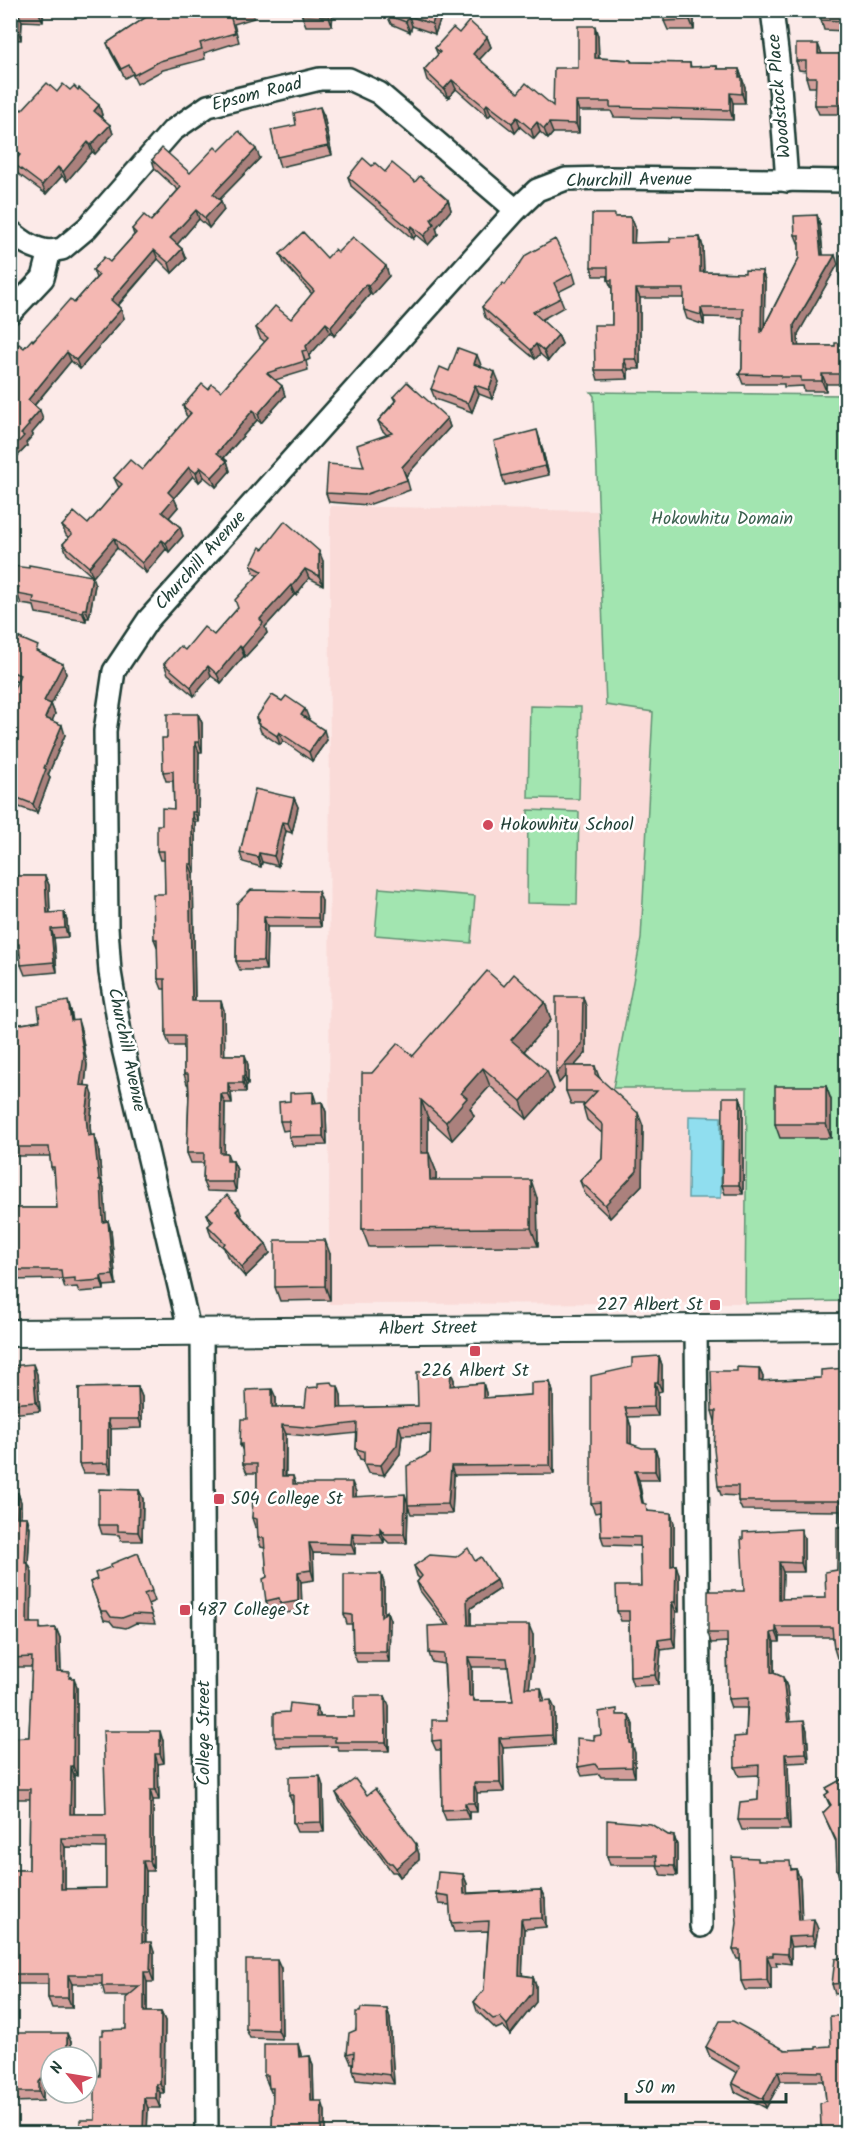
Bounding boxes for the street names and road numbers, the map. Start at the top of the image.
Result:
street label: Woodstock Place [760,33,800,159]
street label: Epsom Road [209,69,306,120]
street label: Churchill Avenue [566,165,692,197]
street label: Churchill Avenue [148,504,254,618]
street label: Churchill Avenue [99,985,153,1115]
street label: Albert Street [378,1314,479,1344]
street label: College Street [190,1679,219,1786]

